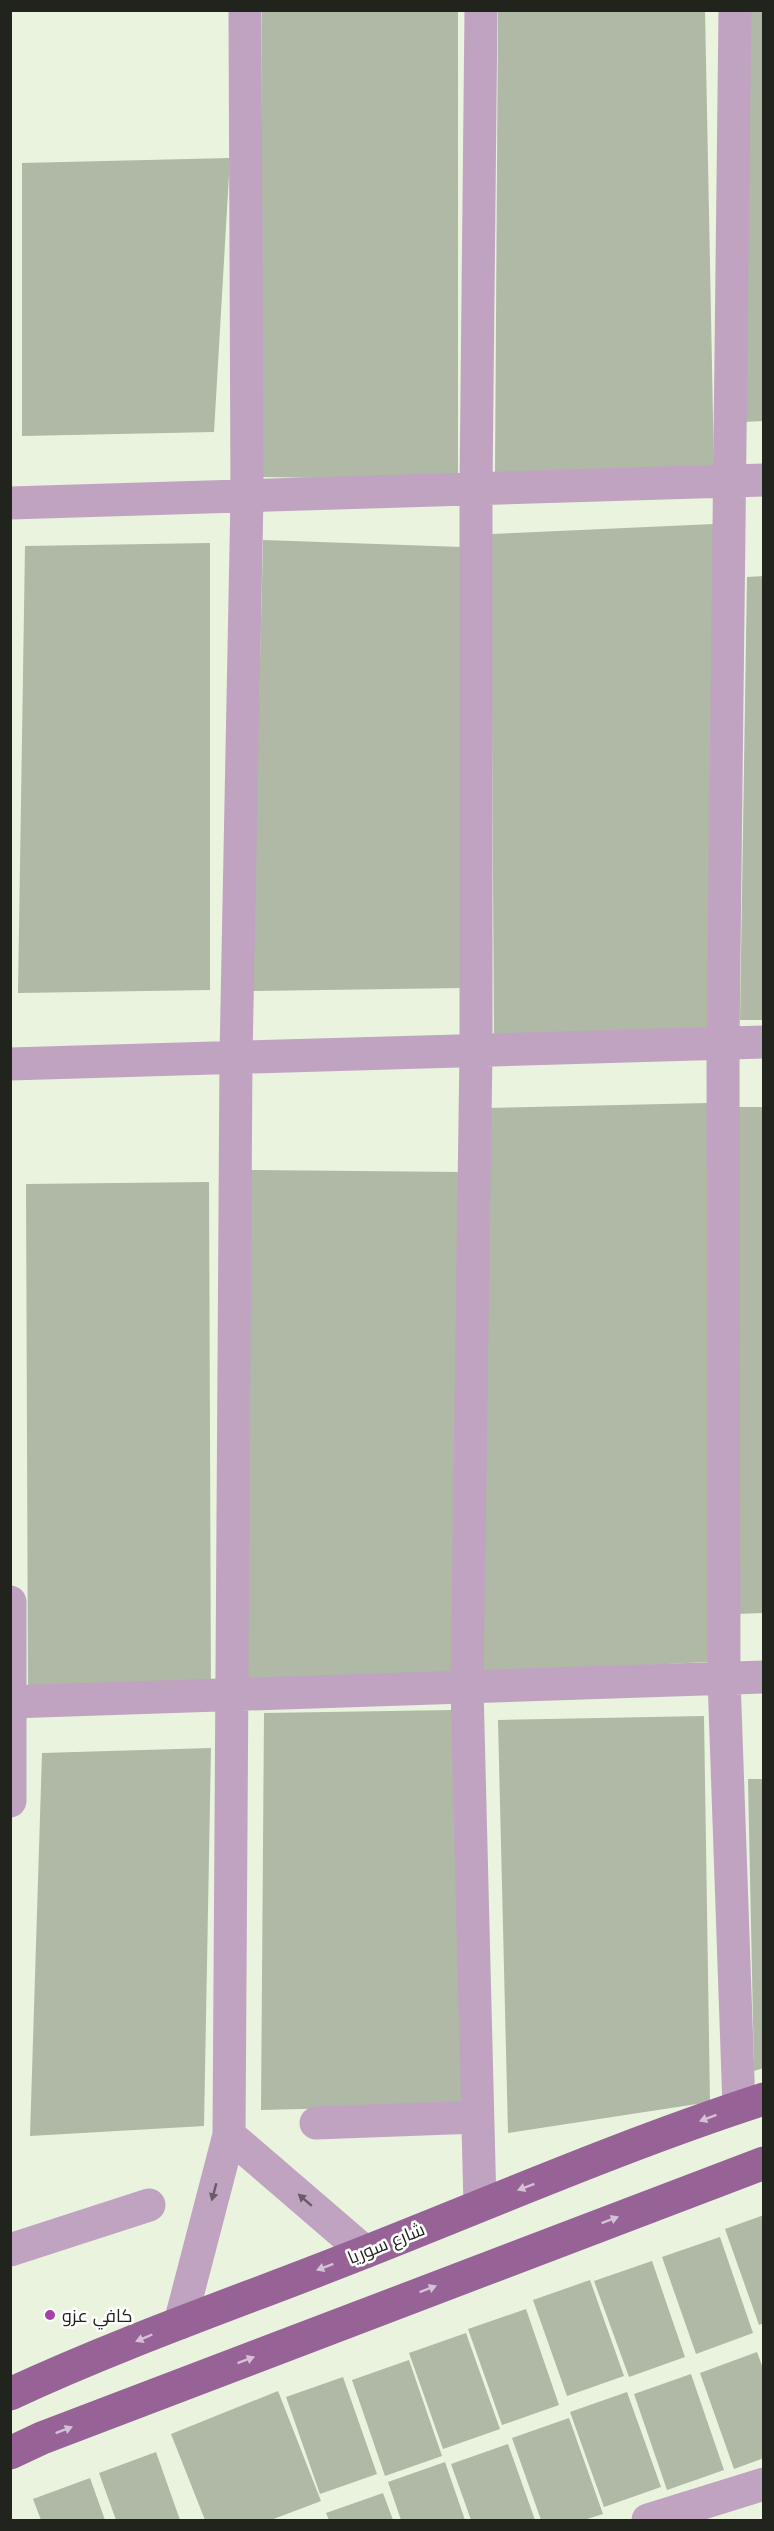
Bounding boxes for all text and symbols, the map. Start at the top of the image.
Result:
one-way arrow [699,2114,717,2124]
one-way arrow [209,2183,219,2201]
one-way arrow [517,2183,535,2193]
one-way arrow [297,2194,313,2207]
one-way arrow [602,2215,620,2225]
street label: شارع سوريا [344,2217,428,2270]
one-way arrow [316,2263,334,2273]
one-way arrow [419,2284,437,2294]
place label: كافي عزو [62,2304,133,2330]
marker: كافي عزو [43,2308,57,2322]
one-way arrow [134,2333,152,2343]
one-way arrow [237,2354,255,2364]
one-way arrow [55,2425,73,2434]

